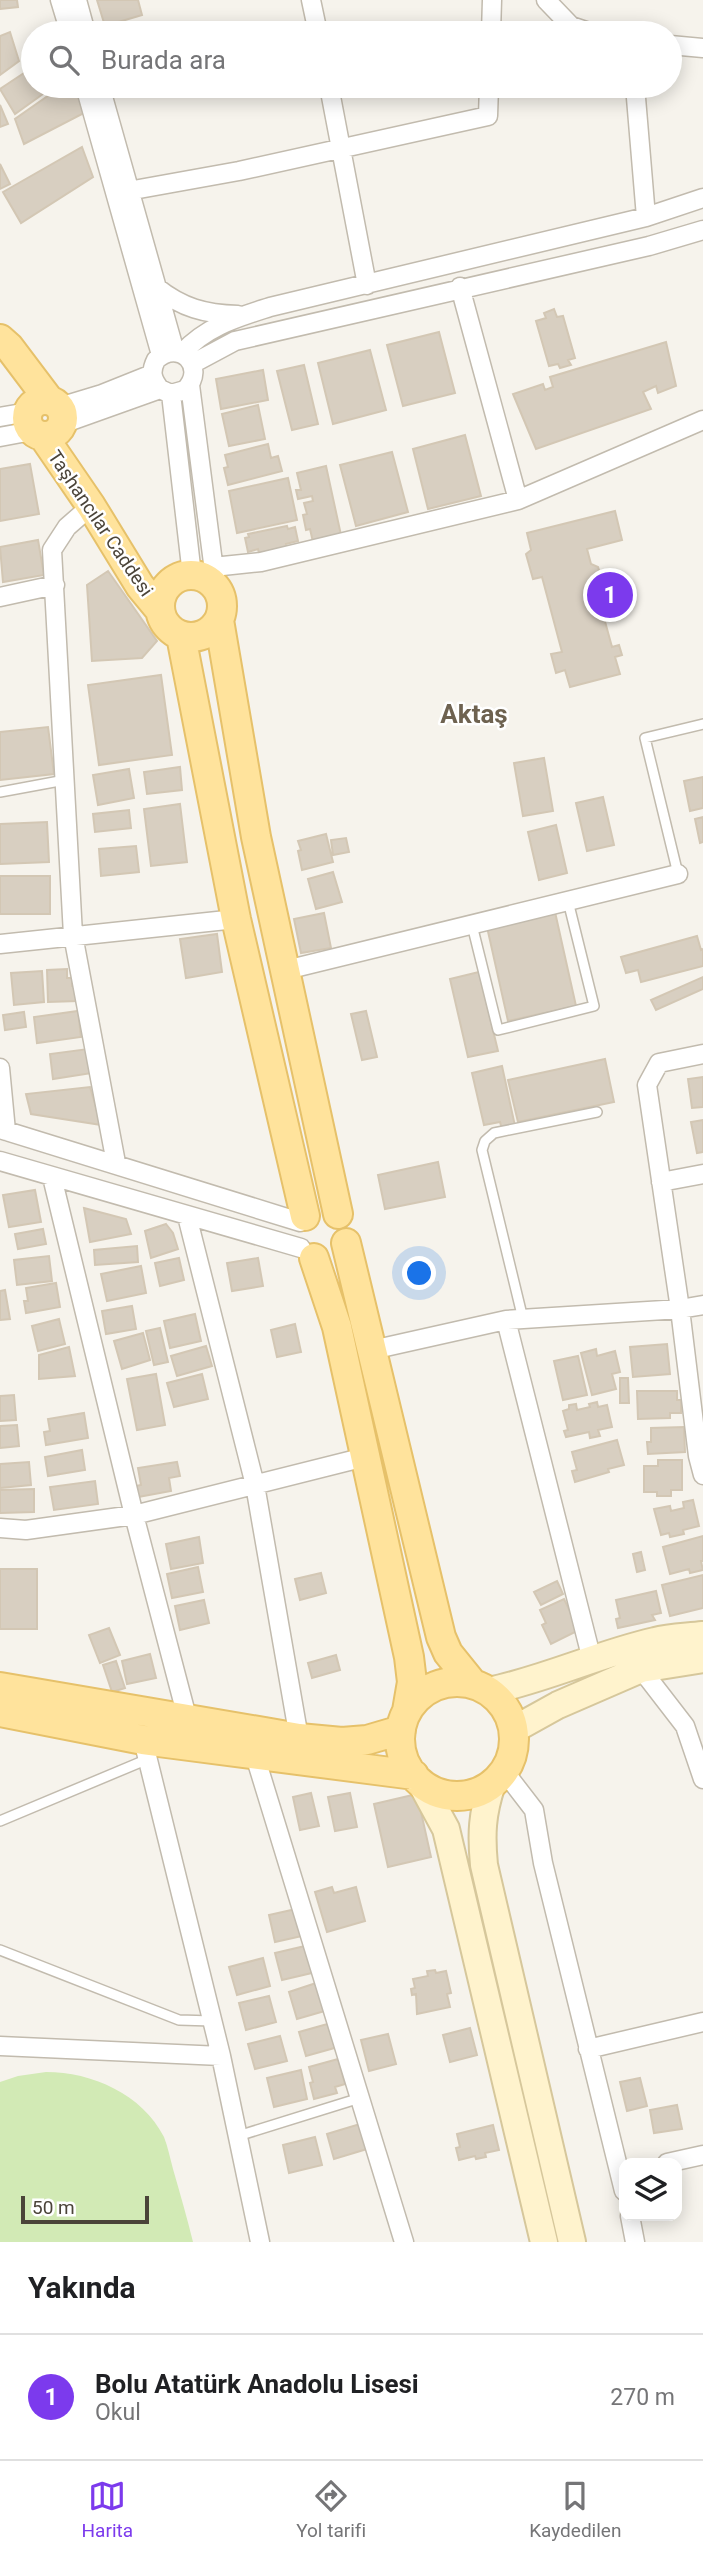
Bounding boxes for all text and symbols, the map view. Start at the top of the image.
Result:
search box [21,21,682,98]
icon: search [45,41,83,79]
text: Burada ara [101,45,226,75]
street label: Taşhancılar Caddesi [43,446,158,601]
pin: 1 [587,569,633,621]
district label: Aktaş [440,699,508,729]
your location [402,1256,436,1290]
map controls [619,2158,682,2221]
button: layers [619,2158,682,2221]
scale bar [21,2193,149,2225]
text: 50 m [32,2196,75,2219]
text: Yakında [28,2270,136,2305]
text: Bolu Atatürk Anadolu Lisesi [95,2369,419,2399]
text: 1 [44,2384,58,2411]
text: 270 m [610,2384,675,2411]
text: Okul [95,2399,141,2426]
tab: Harita [82,2477,133,2542]
tab: Yol tarifi [296,2477,366,2542]
tab: Kaydedilen [529,2477,621,2542]

